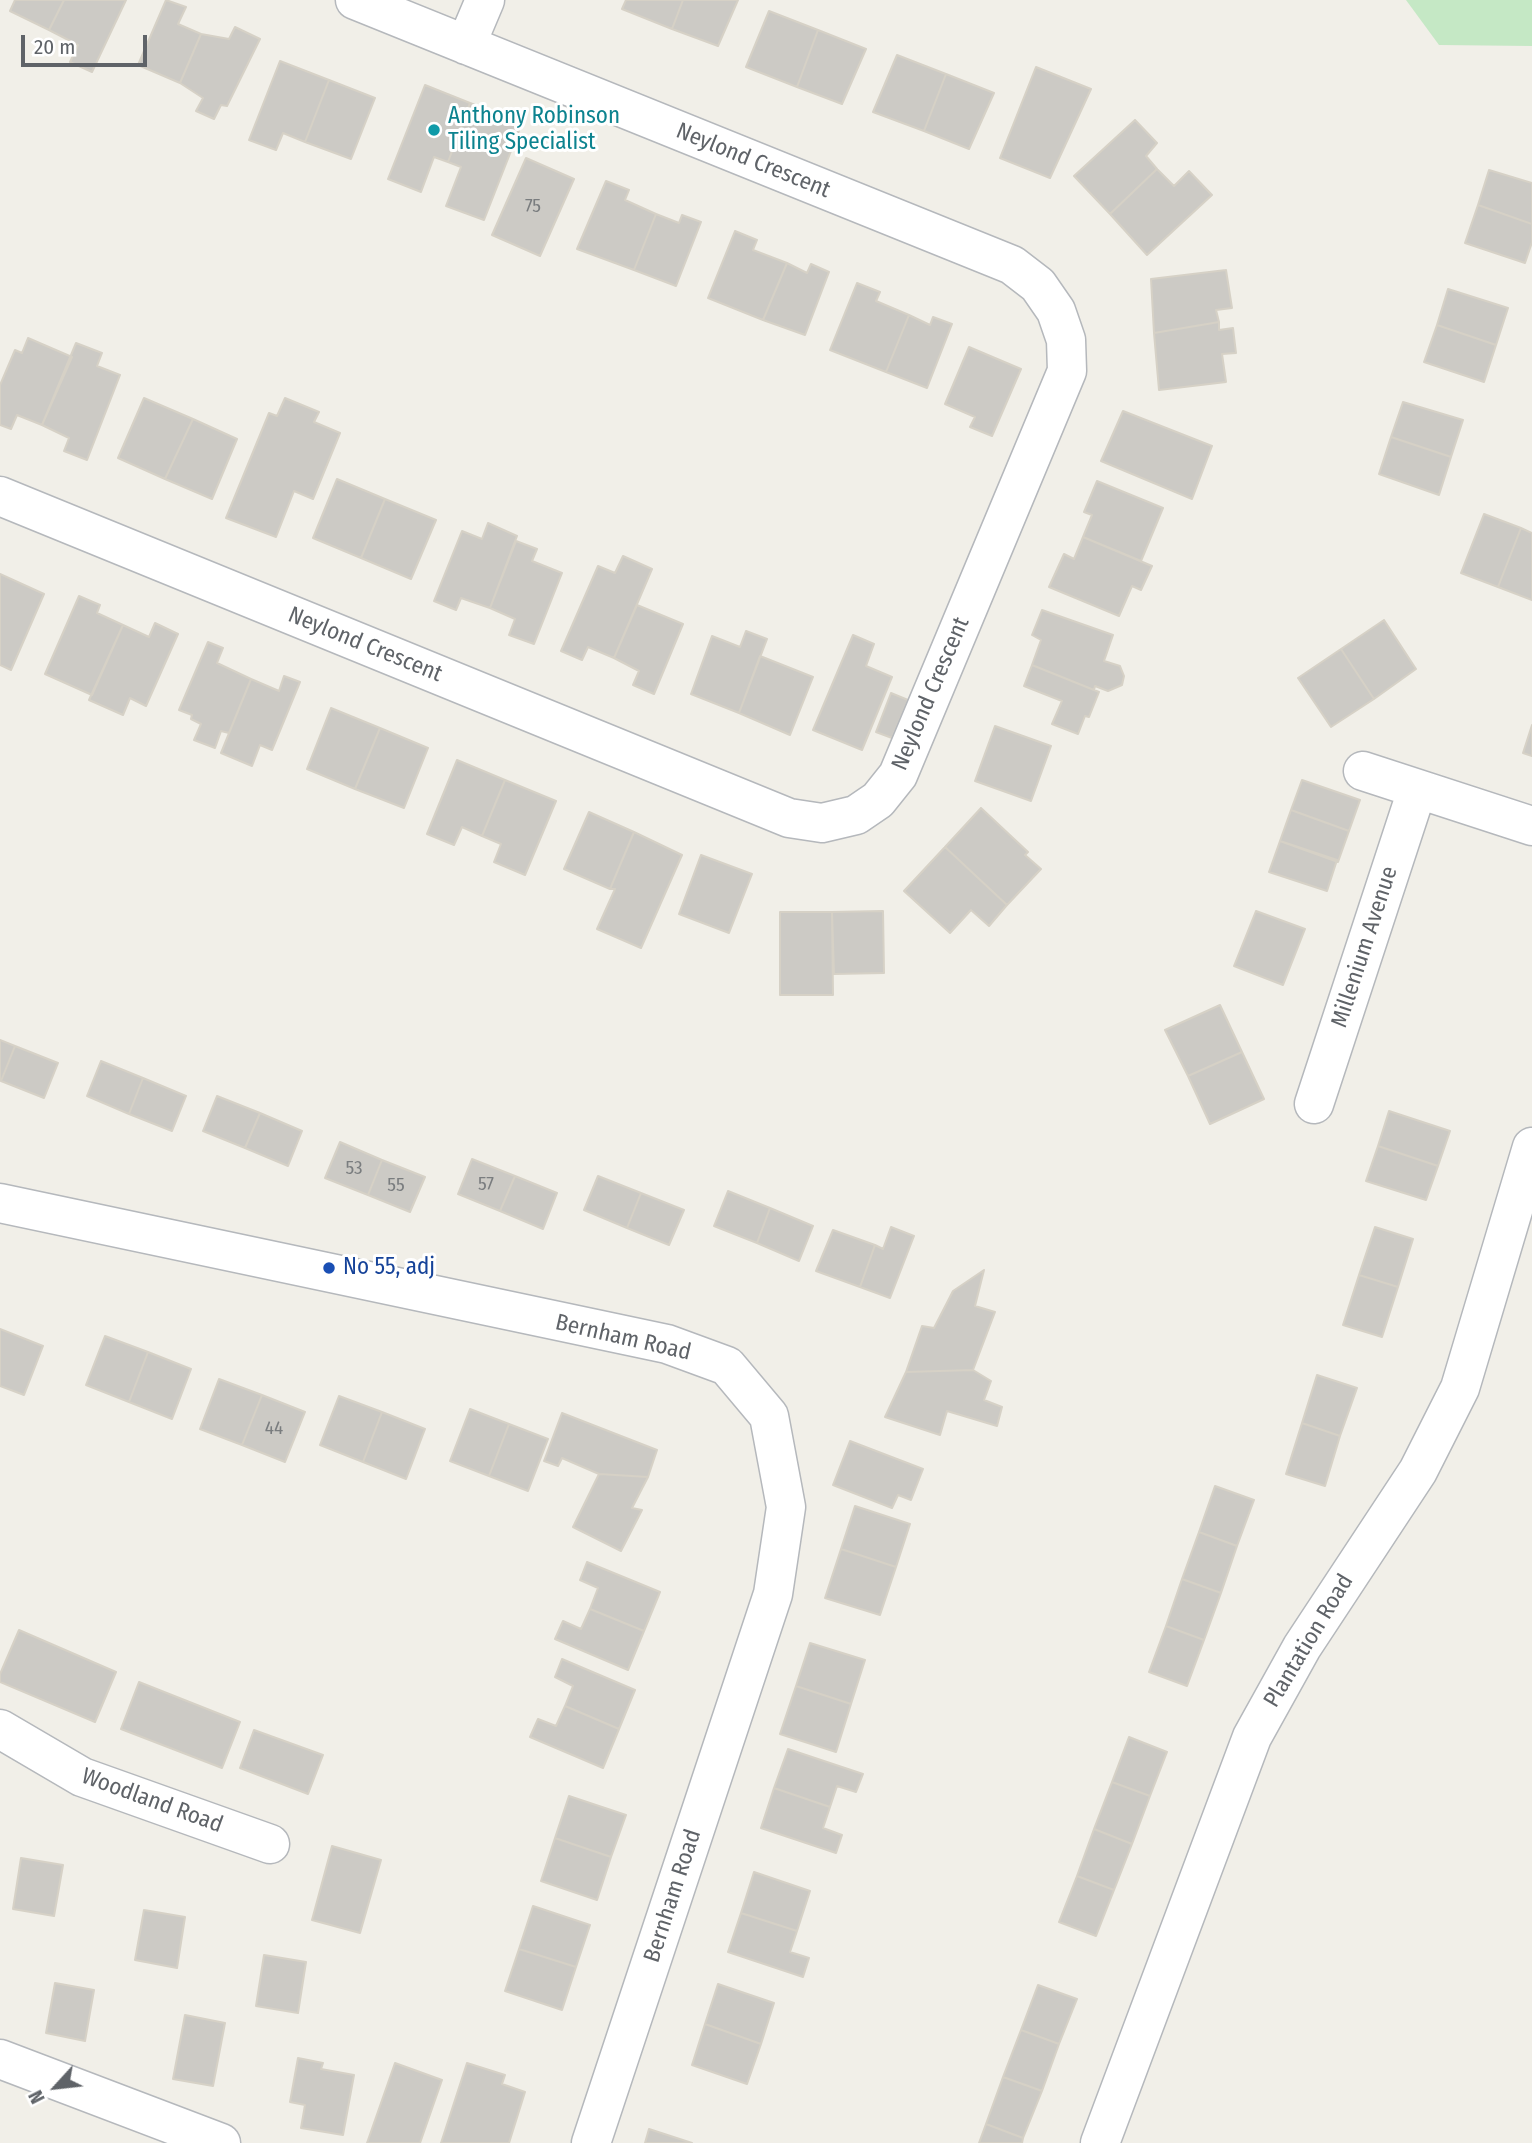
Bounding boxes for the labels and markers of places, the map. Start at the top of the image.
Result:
place label: Anthony Robinson Tiling Specialist [448,103,620,157]
marker: Anthony Robinson Tiling Specialist [426,122,442,138]
place label: No 55, adj [343,1254,435,1282]
marker: No 55, adj [321,1260,337,1276]

